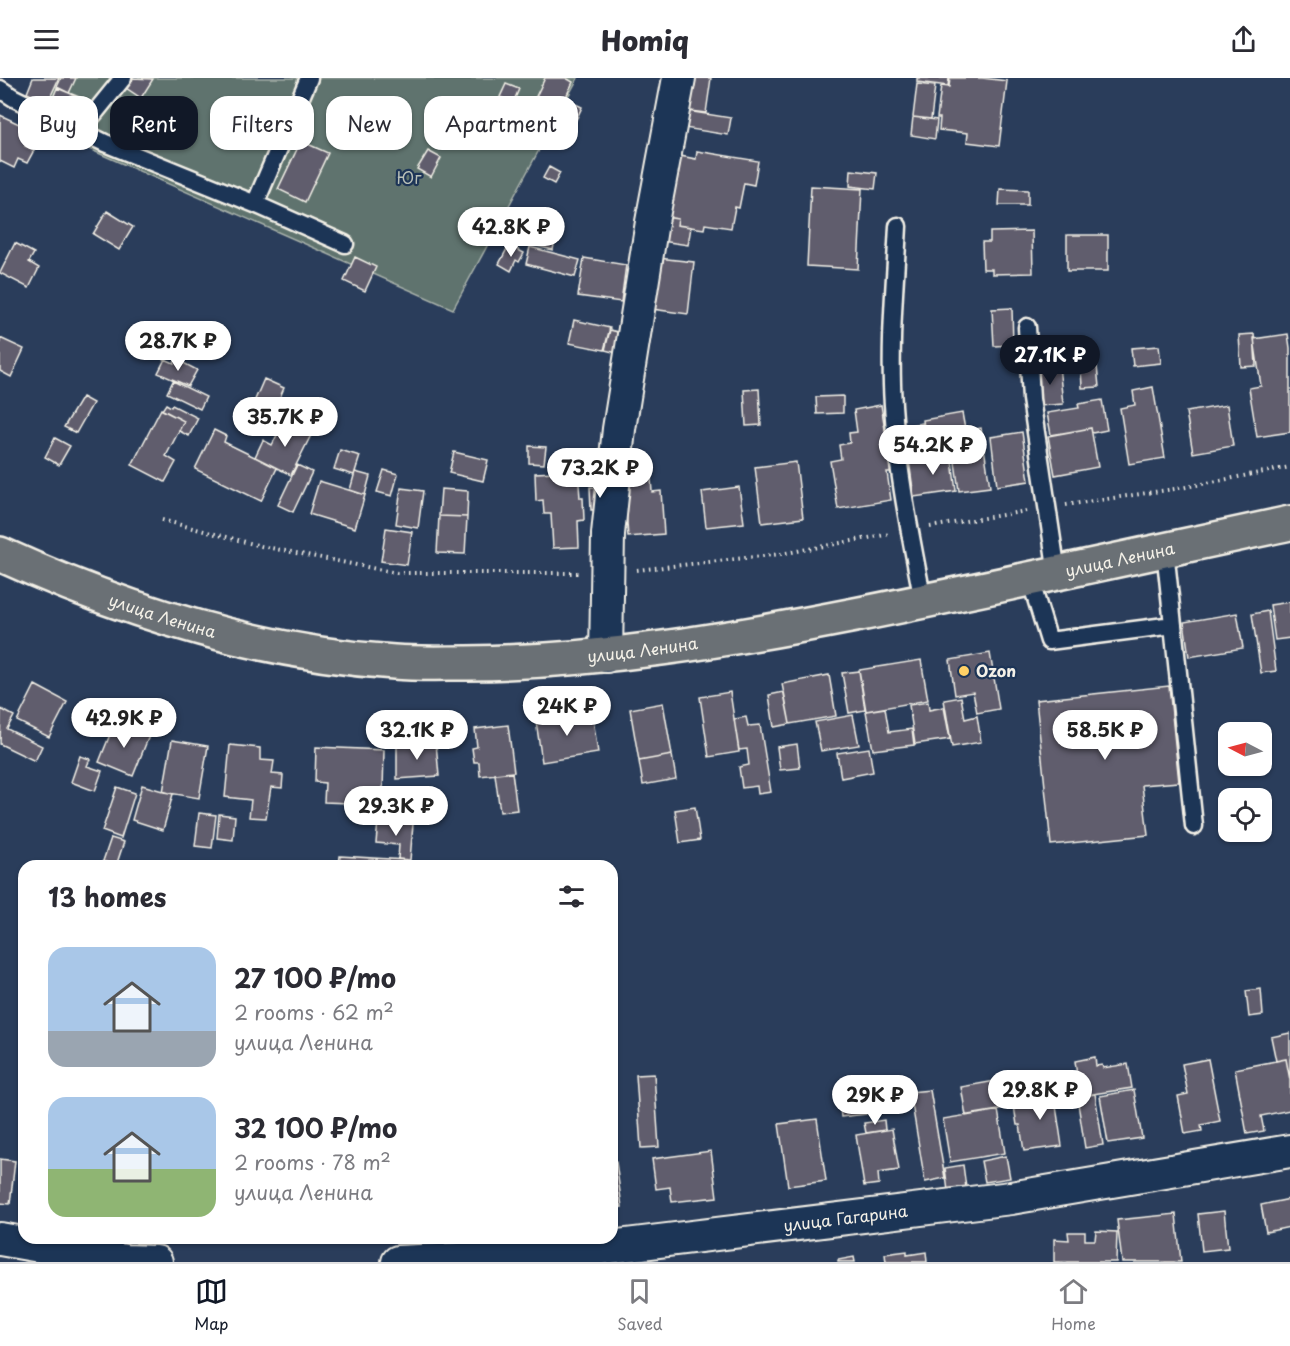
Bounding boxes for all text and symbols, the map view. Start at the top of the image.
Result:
text: Homiq [601,19,689,60]
icon: menu [30,23,63,56]
icon: share [1227,23,1260,56]
chip: Buy [18,96,98,150]
chip: Rent [110,96,198,150]
chip: Filters [210,96,314,150]
chip: New [326,96,412,150]
chip: Apartment [424,96,578,150]
park label: Юг [397,165,422,189]
pin: 42.8K ₽ [456,207,566,258]
text: 42.8K ₽ [472,211,550,241]
pin: 28.7K ₽ [123,321,233,372]
text: 28.7K ₽ [139,325,217,355]
pin: 27.1K ₽ [995,335,1105,386]
text: 27.1K ₽ [1014,339,1086,369]
pin: 35.7K ₽ [230,397,340,448]
text: 35.7K ₽ [247,401,323,431]
pin: 54.2K ₽ [878,425,988,476]
text: 54.2K ₽ [893,429,973,459]
pin: 73.2K ₽ [545,448,655,499]
text: 73.2K ₽ [561,452,639,482]
street label: улица Ленина [1063,535,1177,582]
street label: улица Ленина [106,587,219,643]
street label: улица Ленина [586,630,699,668]
place label: Ozon [976,658,1016,682]
marker: Ozon [957,664,971,678]
pin: 24K ₽ [525,686,609,737]
text: 24K ₽ [537,690,597,720]
pin: 42.9K ₽ [69,698,179,749]
text: 42.9K ₽ [85,702,163,732]
pin: 32.1K ₽ [362,710,472,761]
pin: 58.5K ₽ [1050,710,1160,761]
text: 32.1K ₽ [380,714,454,744]
text: 58.5K ₽ [1067,714,1143,744]
north arrow [1218,722,1272,776]
map controls [1218,722,1272,842]
pin: 29.3K ₽ [341,786,451,837]
button: locate [1218,788,1272,842]
text: 29.3K ₽ [358,790,434,820]
text: 13 homes [48,877,166,916]
icon: filters [555,880,588,913]
text: 27 100 ₽/mo [234,958,396,997]
icon: home [96,971,168,1043]
text: 2 rooms · 62 m² [234,997,394,1027]
text: улица Ленина [234,1027,373,1057]
pin: 29.8K ₽ [985,1070,1095,1121]
text: 29.8K ₽ [1002,1074,1078,1104]
pin: 29K ₽ [833,1075,917,1126]
text: 29K ₽ [846,1079,904,1109]
text: 32 100 ₽/mo [234,1108,397,1147]
icon: home [96,1121,168,1193]
text: 2 rooms · 78 m² [234,1147,391,1177]
text: улица Ленина [234,1177,373,1207]
street label: улица Гагарина [782,1198,909,1237]
tab: Map [194,1275,229,1335]
tab: Saved [617,1275,663,1335]
tab: Home [1051,1275,1096,1335]

